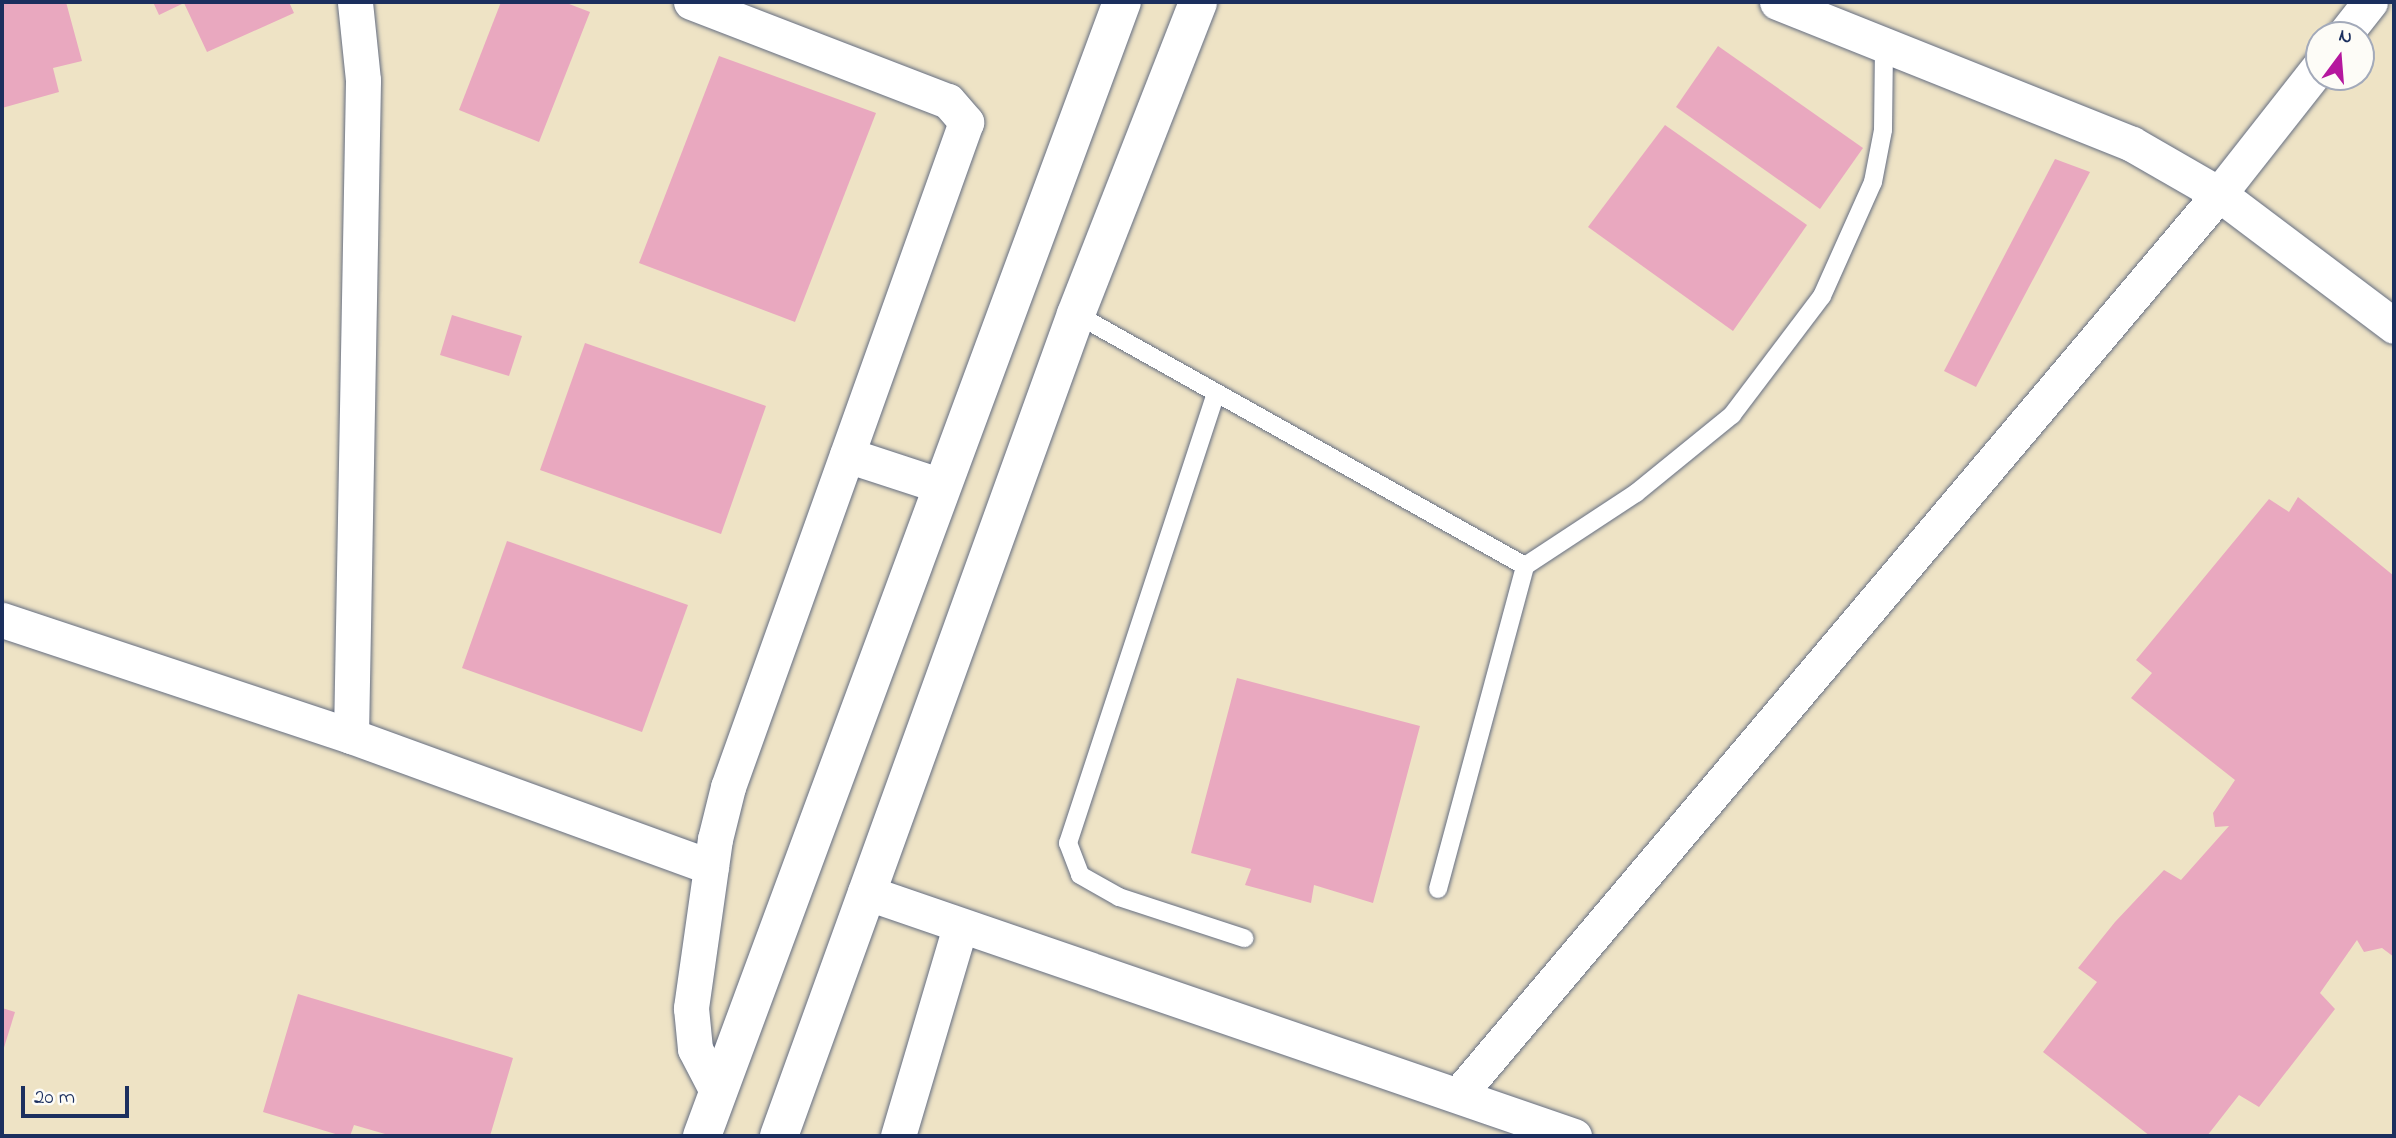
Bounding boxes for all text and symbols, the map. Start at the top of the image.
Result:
north arrow [2305,21,2375,91]
text: N [2335,23,2355,52]
scale bar [24,1072,133,1116]
text: 20 m [34,1083,75,1113]

